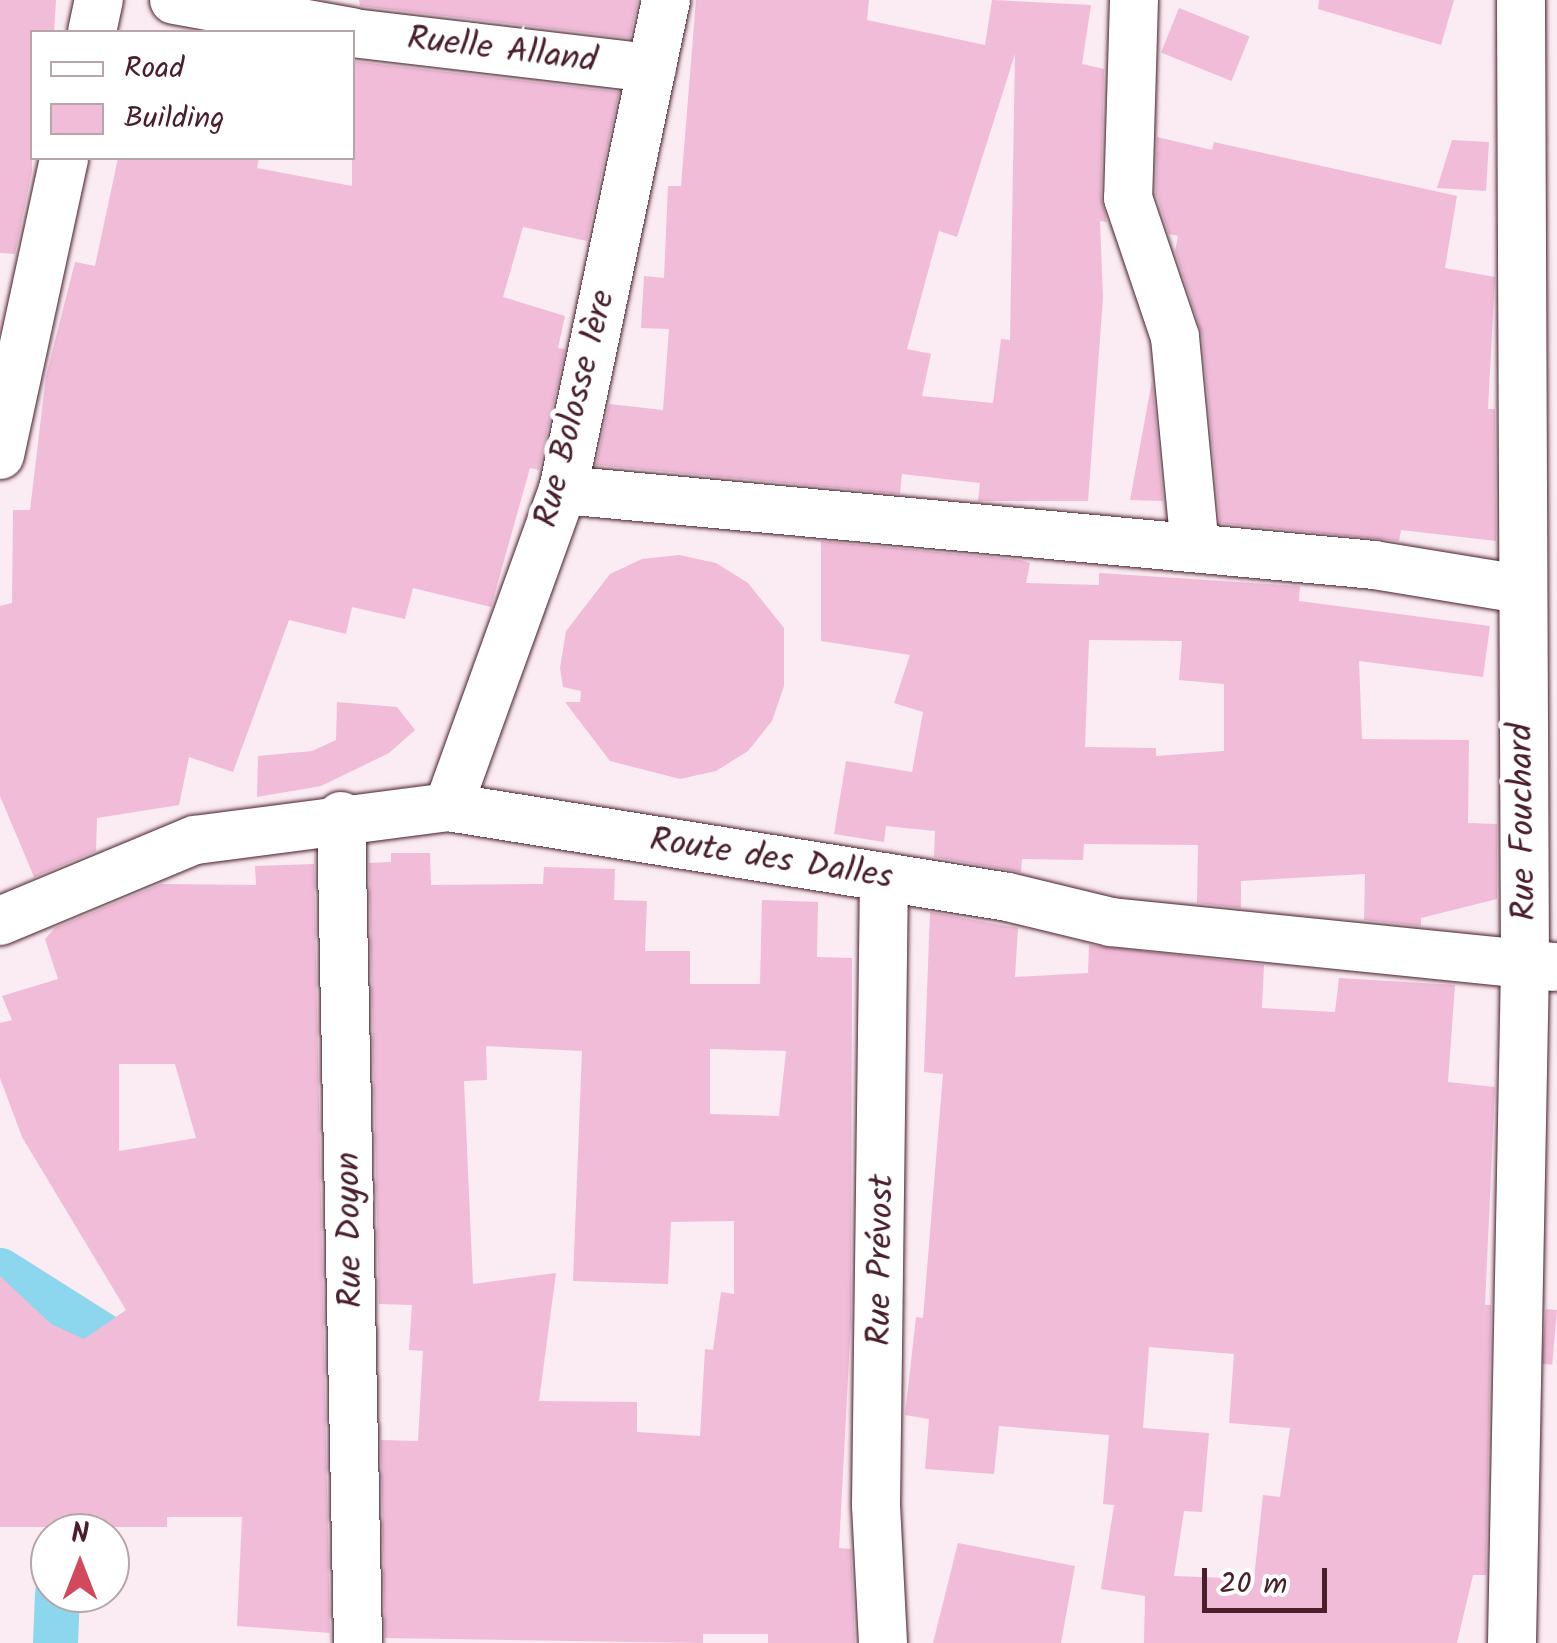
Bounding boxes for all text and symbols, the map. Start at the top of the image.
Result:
street label: Ruelle Alland [405,19,599,83]
legend [30,30,355,160]
text: Road [124,45,184,93]
text: Building [124,95,224,143]
street label: Rue Bolosse 1ère [526,286,626,532]
street label: Rue Fouchard [1501,723,1547,921]
street label: Route des Dalles [647,820,895,900]
street label: Rue Doyon [329,1151,373,1309]
street label: Rue Prévost [860,1174,904,1346]
text: N [71,1512,89,1557]
north arrow [30,1513,130,1613]
scale bar [1207,1548,1332,1610]
text: 20 m [1219,1561,1287,1609]

